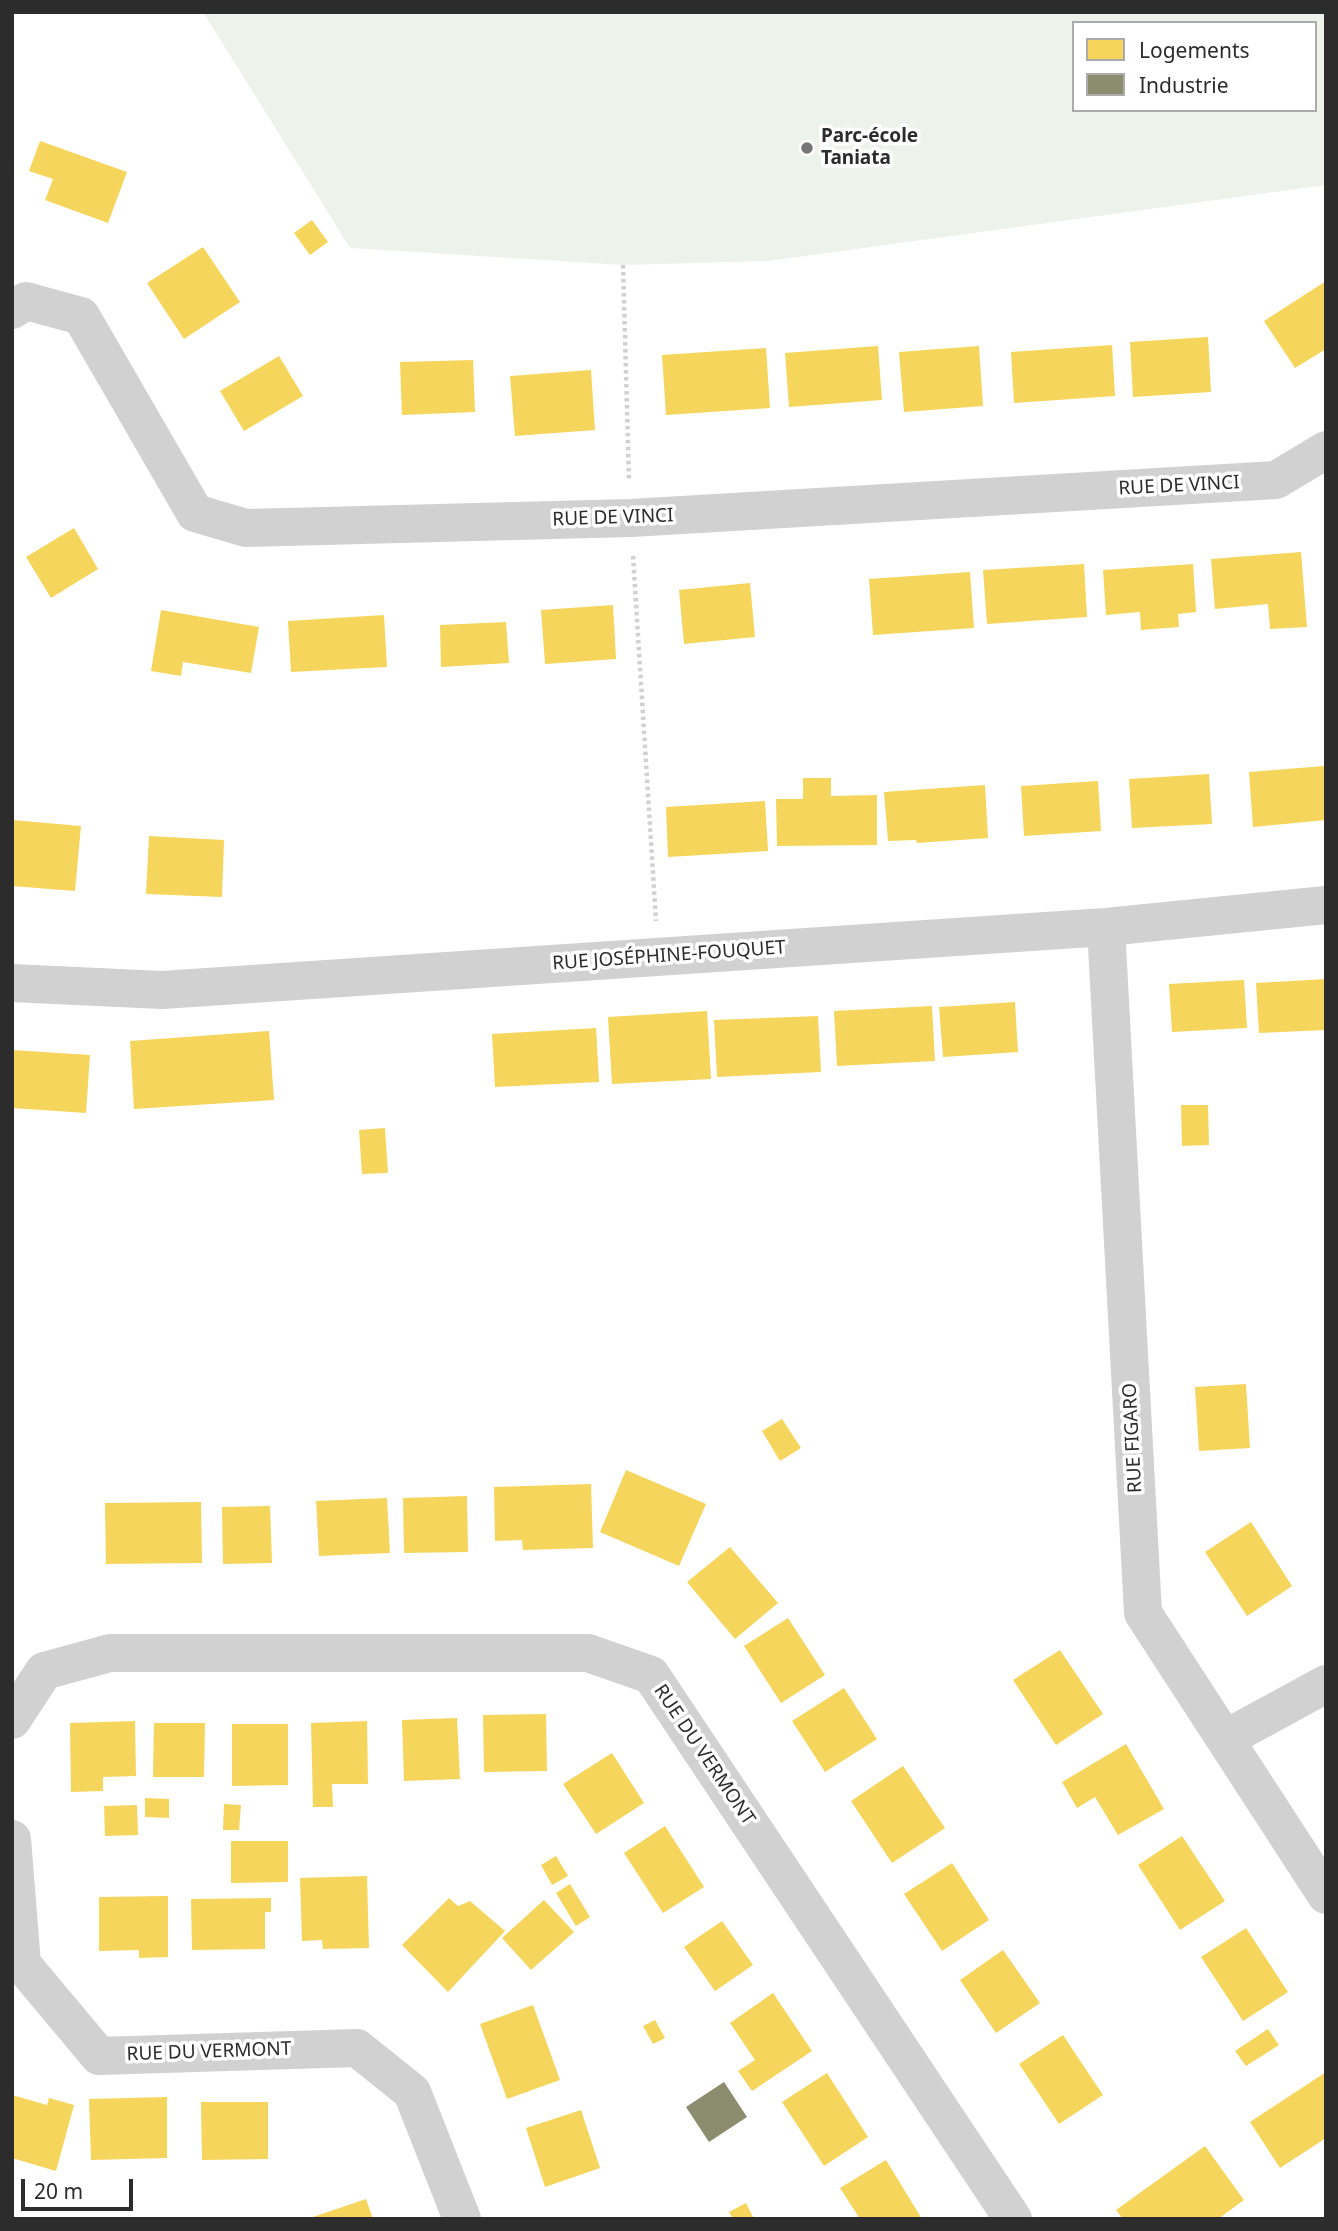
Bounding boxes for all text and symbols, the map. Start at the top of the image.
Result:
legend [1072,21,1317,112]
text: Logements [1139,36,1250,64]
text: Industrie [1139,71,1229,99]
place label: Parc-école Taniata [821,126,918,170]
marker: Parc-école Taniata [799,140,815,156]
street label: RUE DE VINCI [1118,471,1240,501]
street label: RUE DE VINCI [552,504,674,532]
street label: RUE JOSÉPHINE-FOUQUET [552,936,786,976]
street label: RUE FIGARO [1119,1382,1147,1494]
street label: RUE DU VERMONT [648,1680,760,1830]
street label: RUE DU VERMONT [126,2038,292,2066]
scale bar [24,2164,136,2208]
text: 20 m [34,2177,83,2205]

